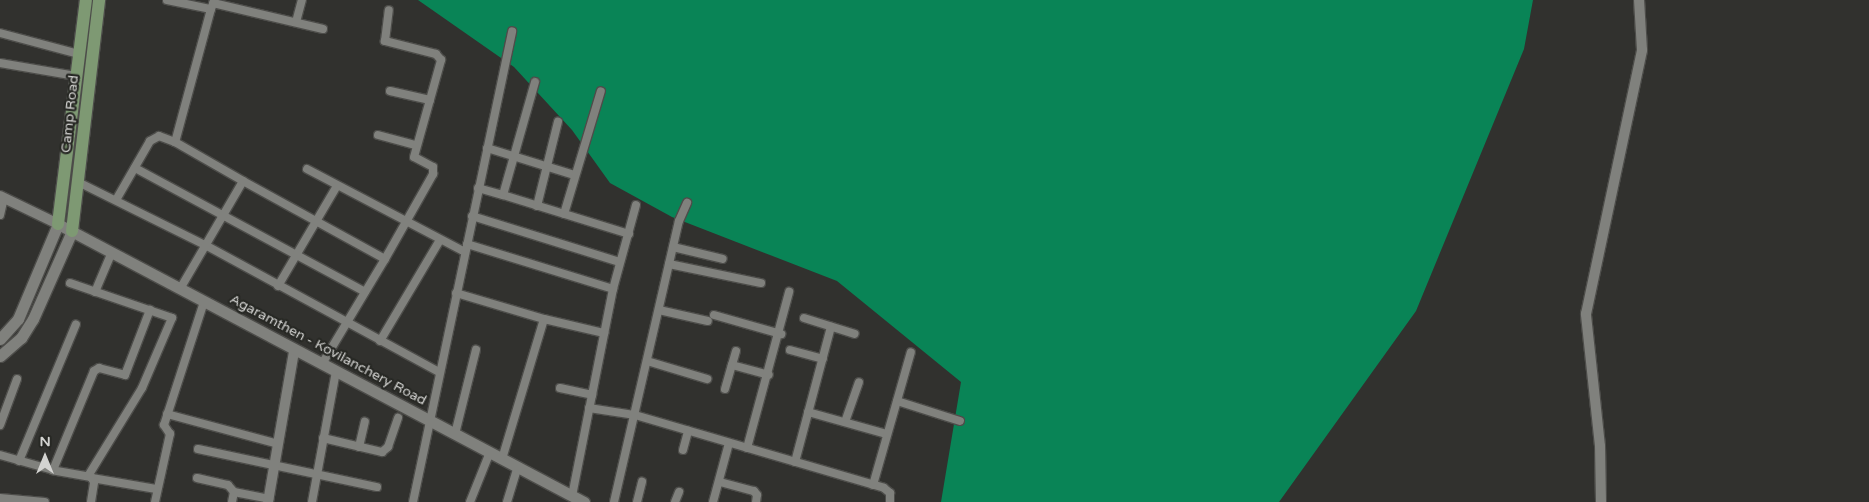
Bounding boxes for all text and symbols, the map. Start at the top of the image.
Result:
street label: Camp Road [58,74,82,154]
street label: Agaramthen - Kovilanchery Road [227,291,429,409]
north arrow [20,432,70,482]
text: N [39,433,51,450]

